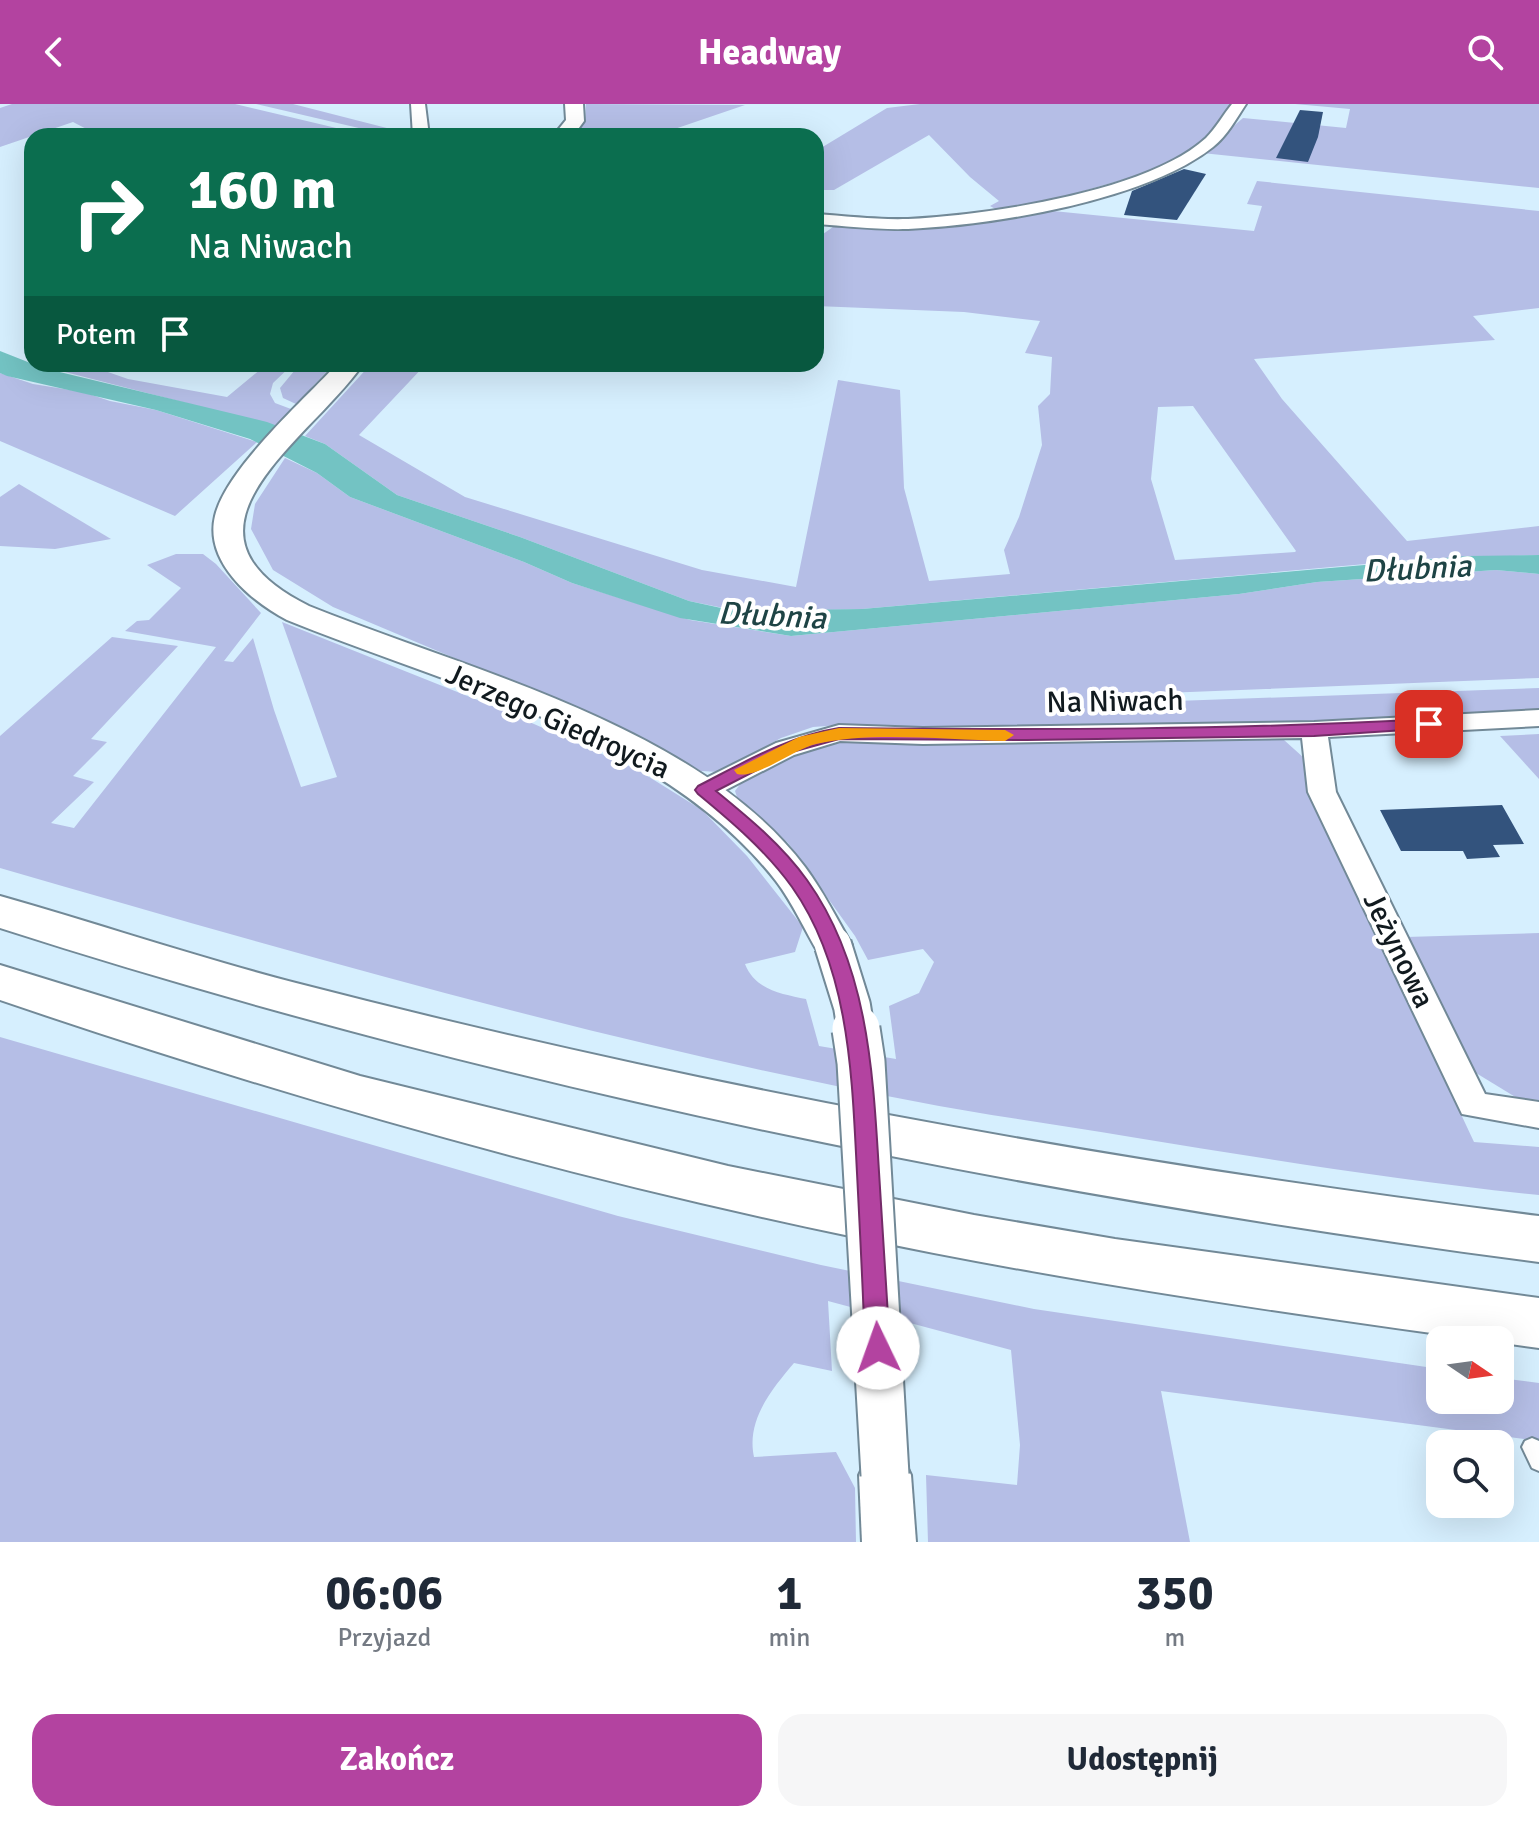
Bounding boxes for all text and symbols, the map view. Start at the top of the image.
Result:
icon: back [32,30,76,74]
text: Headway [698,30,841,75]
icon: search [1463,30,1507,74]
text: 160 m [188,155,336,224]
icon: right [56,160,160,264]
text: Na Niwach [188,224,353,269]
icon: arrive [153,312,197,356]
text: Potem [56,316,137,353]
water label: Dłubnia [1362,546,1473,591]
water label: Dłubnia [717,593,828,638]
street label: Jerzego Giedroycia [440,656,675,787]
street label: Na Niwach [1046,682,1184,721]
pin [1395,690,1463,758]
icon: arrive [1407,702,1451,746]
street label: Jeżynowa [1355,886,1442,1014]
position arrow [836,1306,920,1390]
north arrow [1426,1326,1514,1414]
map controls [1426,1326,1514,1518]
button: search [1426,1430,1514,1518]
text: 06:06 [325,1564,443,1623]
text: 1 [777,1564,802,1623]
text: 350 [1136,1564,1214,1623]
text: Przyjazd [337,1622,431,1654]
text: min [769,1622,811,1654]
text: m [1164,1622,1185,1654]
button: Zakończ [32,1714,762,1806]
button: Udostępnij [778,1714,1507,1806]

